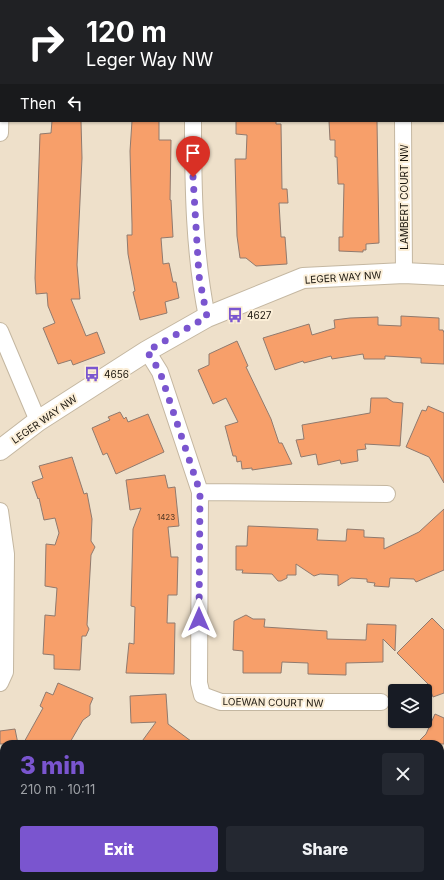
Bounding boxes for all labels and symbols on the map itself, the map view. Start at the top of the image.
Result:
pin [176,136,210,177]
street label: LAMBERT COURT NW [398,144,410,250]
street label: LEGER WAY NW [304,268,382,286]
bus stop icon: 4627 [226,306,244,324]
place label: 4627 [247,309,272,321]
bus stop icon: 4656 [83,365,101,383]
place label: 4656 [104,368,129,380]
street label: LEGER WAY NW [9,392,79,446]
house number: 1423 [157,512,175,522]
position arrow [178,598,220,640]
street label: LOEWAN COURT NW [222,695,324,709]

